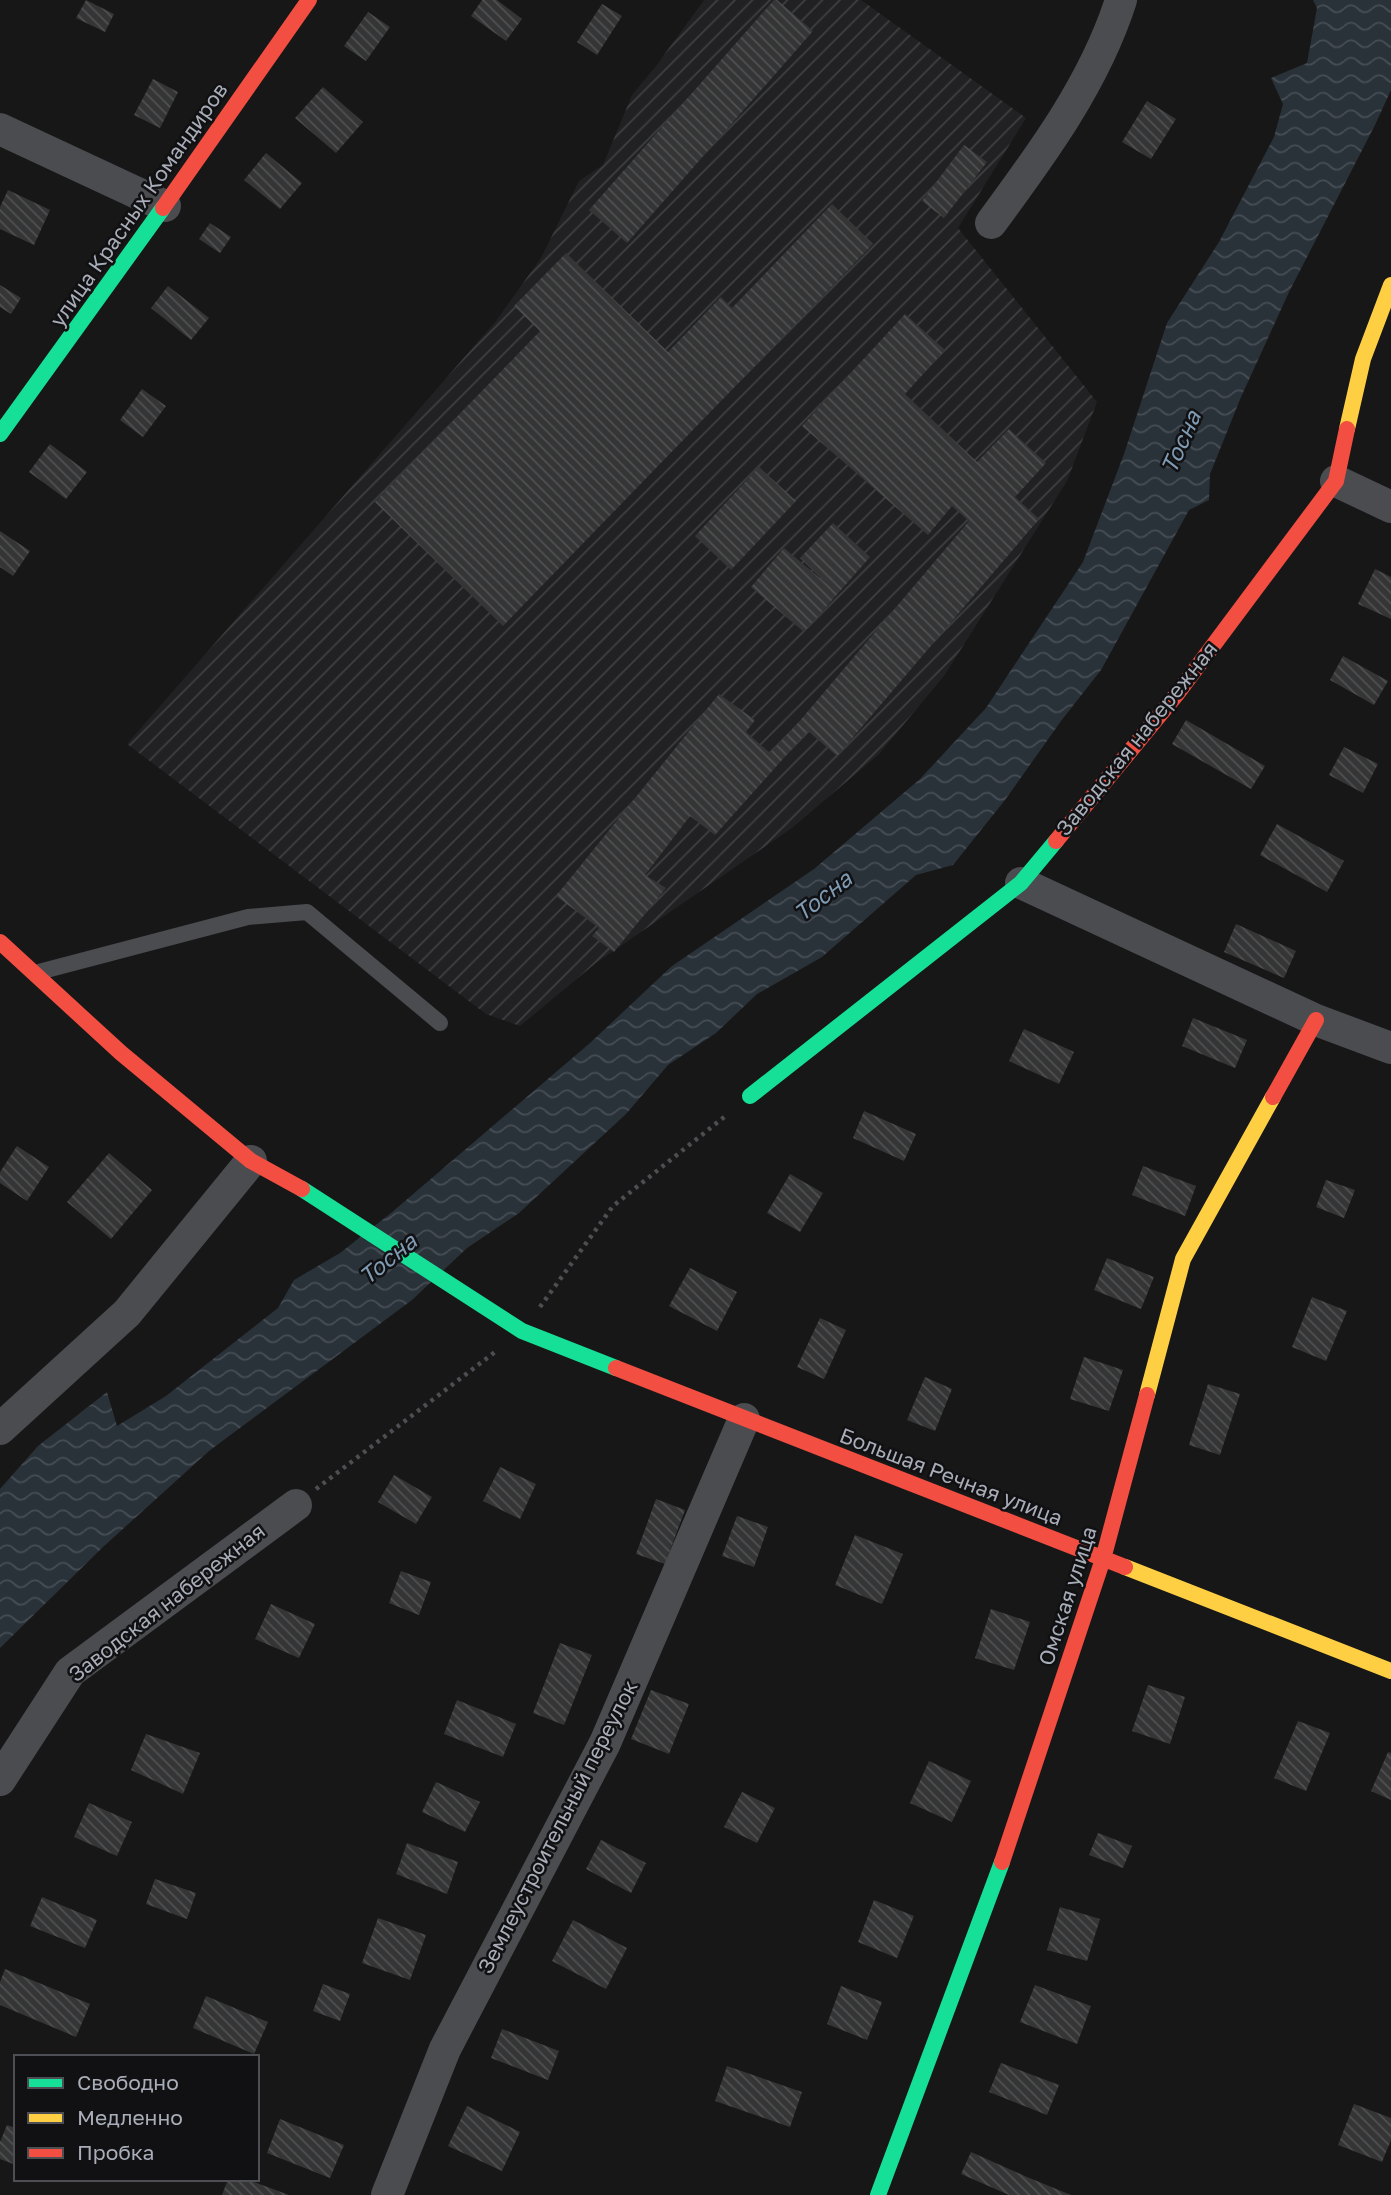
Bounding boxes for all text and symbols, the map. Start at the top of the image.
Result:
street label: улица Красных Командиров [44,77,233,332]
water label: Тосна [1154,405,1207,477]
street label: Заводская набережная [1050,636,1223,841]
water label: Тосна [788,863,858,926]
water label: Тосна [353,1226,422,1290]
street label: Большая Речная улица [836,1422,1066,1531]
street label: Заводская набережная [63,1517,270,1687]
street label: Омская улица [1032,1523,1102,1668]
street label: Землеустроительный переулок [472,1676,643,1977]
legend [14,2055,259,2181]
text: Свободно [77,2069,179,2095]
text: Медленно [77,2104,183,2130]
text: Пробка [77,2139,155,2165]

